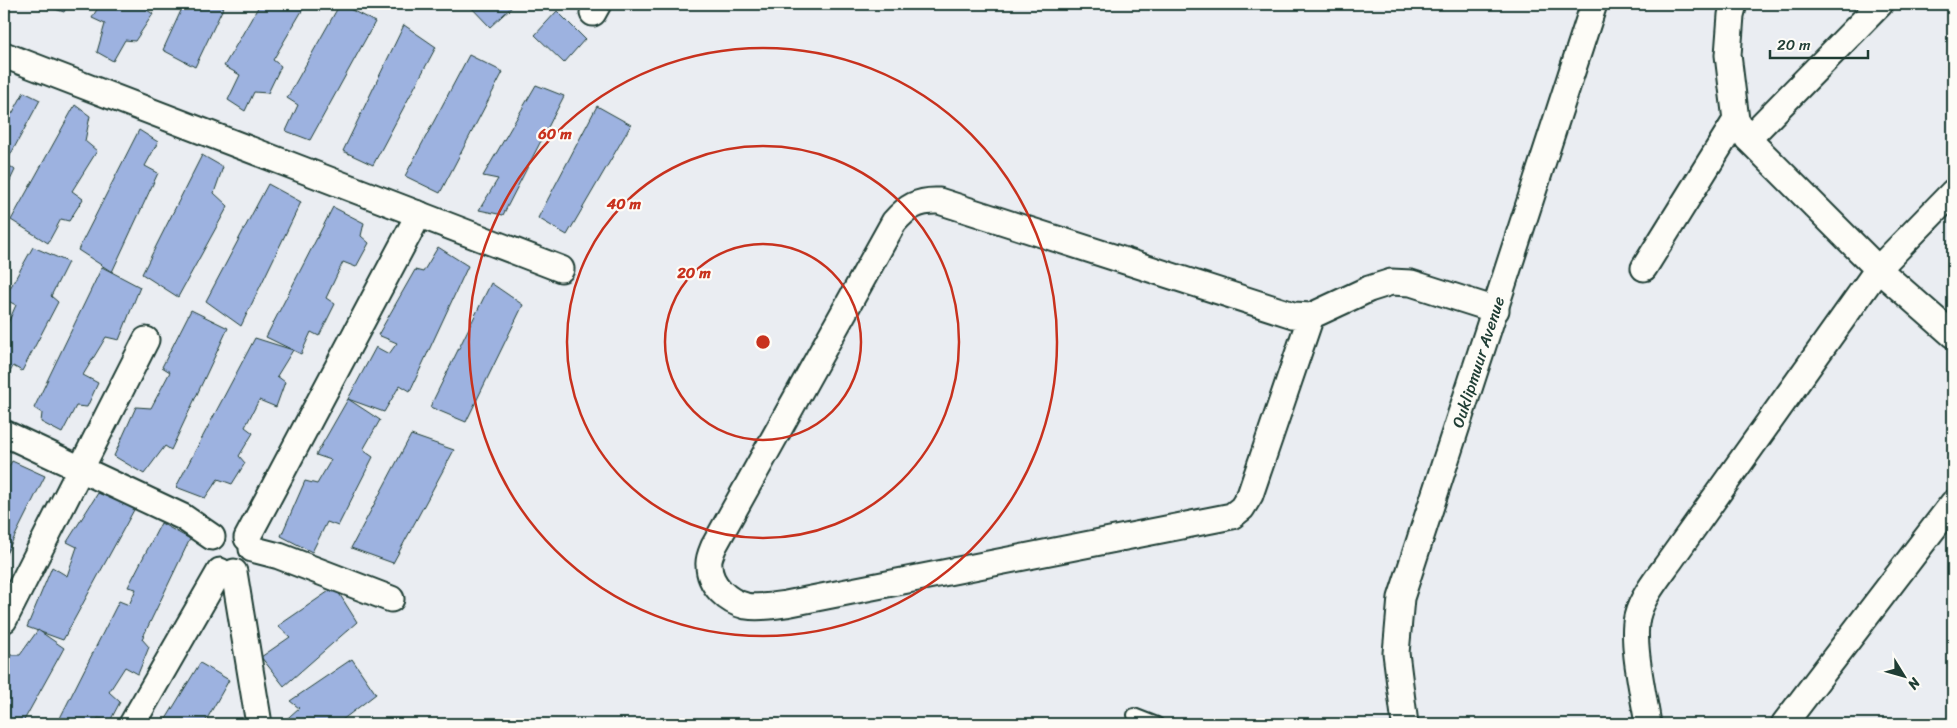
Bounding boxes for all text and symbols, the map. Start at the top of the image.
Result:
scale bar [1770,28,1867,60]
text: 20 m [1777,32,1811,58]
text: 60 m [537,121,572,147]
text: 40 m [606,191,642,217]
text: 20 m [676,260,711,286]
street label: Ouklipmuur Avenue [1443,293,1513,432]
centre of rings [754,333,772,351]
north arrow [1880,650,1930,700]
text: N [1901,671,1927,695]

